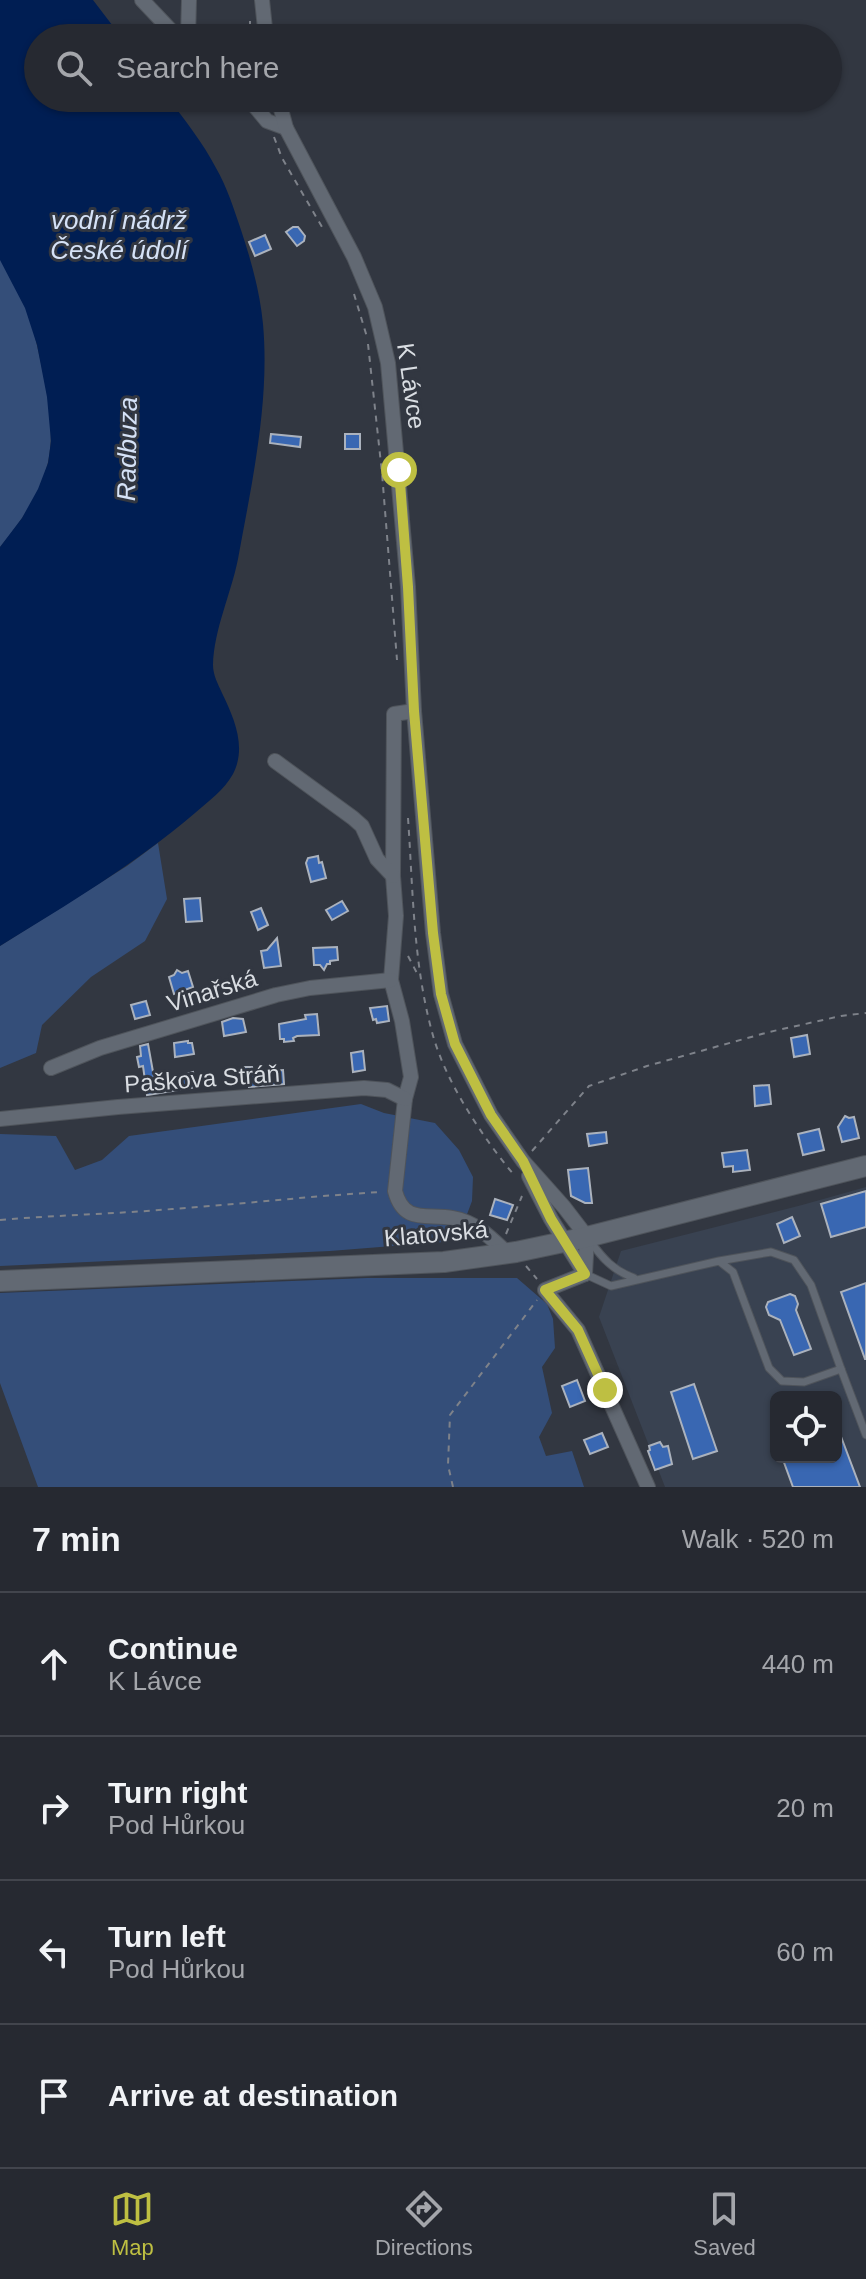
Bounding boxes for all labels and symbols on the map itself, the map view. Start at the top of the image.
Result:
water label: vodní nádrž České údolí [50,205,190,265]
street label: K Lávce [392,341,431,431]
water label: Radbuza [111,397,143,501]
route start [381,452,417,488]
street label: Vinařská [163,964,261,1017]
street label: Paškova Stráň [123,1060,281,1097]
street label: Klatovská [383,1215,490,1251]
route end [587,1372,623,1408]

